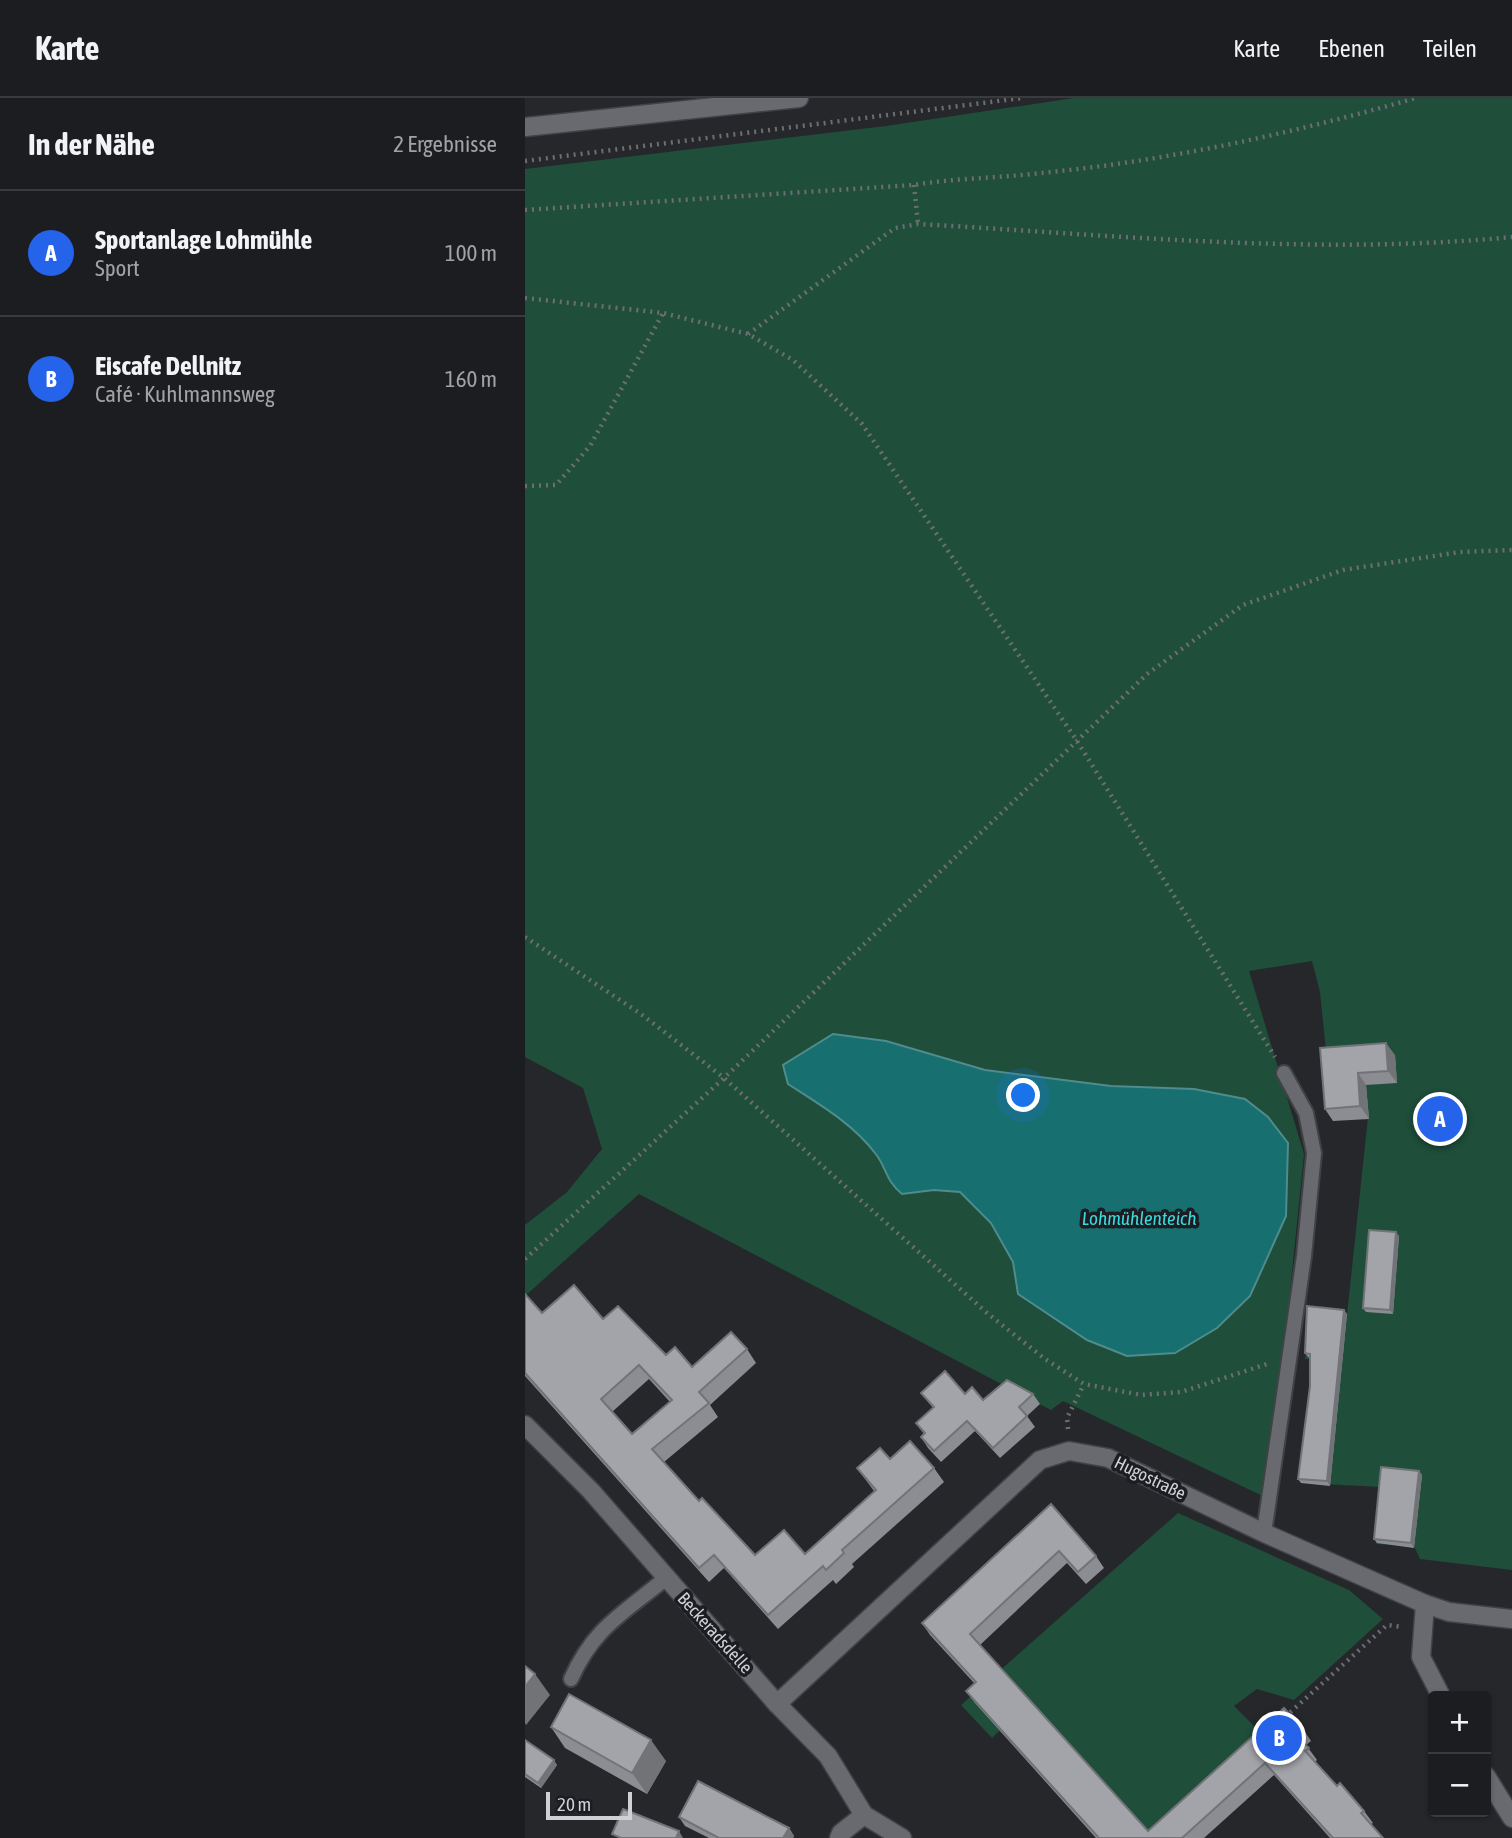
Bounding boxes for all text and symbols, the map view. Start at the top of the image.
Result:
text: Karte [35,29,99,67]
text: Karte [1233,35,1280,62]
text: Ebenen [1318,35,1385,62]
text: Teilen [1423,35,1477,62]
text: In der Nähe [28,127,155,161]
text: 2 Ergebnisse [393,131,497,157]
text: Sportanlage Lohmühle [95,225,312,255]
text: A [45,240,57,266]
text: 100 m [445,240,497,266]
text: Sport [95,255,140,281]
text: Eiscafe Dellnitz [95,351,241,381]
text: B [46,366,56,392]
text: 160 m [445,366,497,392]
text: Café · Kuhlmannsweg [95,381,275,407]
your location [1006,1078,1040,1112]
pin: A [1417,1093,1463,1145]
water label: Lohmühlenteich [1082,1207,1196,1229]
street label: Hugostraße [1111,1451,1189,1504]
street label: Beckeradsdelle [674,1588,757,1677]
map controls [1428,1691,1491,1817]
button: + [1428,1691,1491,1754]
pin: B [1256,1712,1302,1764]
button: − [1428,1754,1491,1817]
scale bar [546,1789,632,1821]
text: 20 m [557,1793,591,1815]

